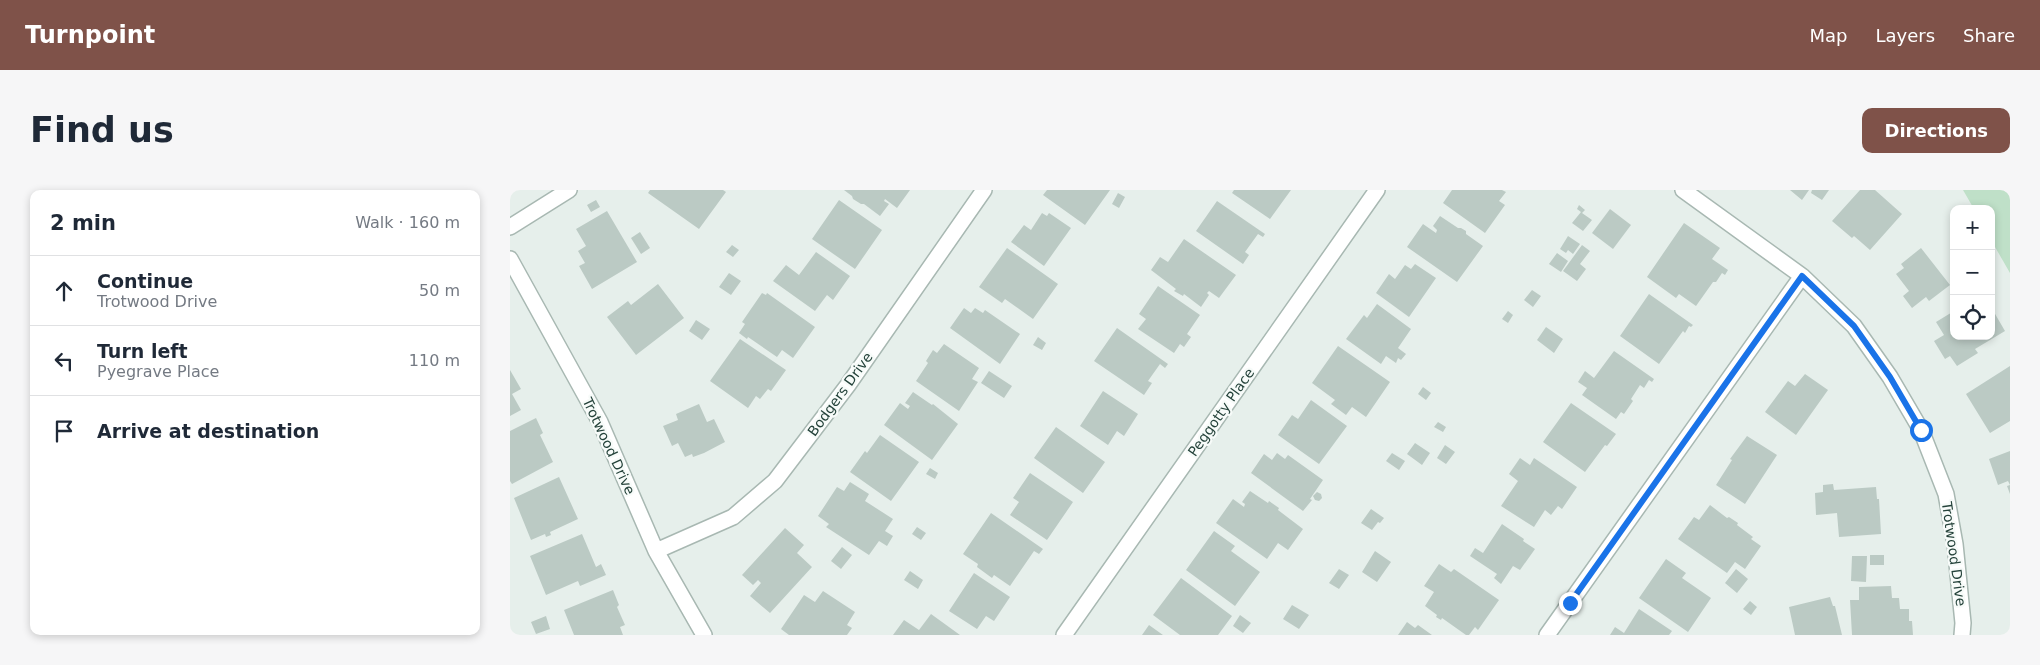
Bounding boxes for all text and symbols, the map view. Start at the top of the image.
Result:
text: Turnpoint [25,21,155,49]
text: Map [1809,25,1847,46]
text: Layers [1875,25,1935,46]
text: Share [1963,25,2015,46]
button: Directions [1862,108,2010,153]
text: Find us [30,110,174,150]
map controls [1950,205,1995,340]
button: + [1950,205,1995,250]
text: 2 min [50,211,116,235]
text: Walk · 160 m [355,213,460,232]
button: − [1950,250,1995,295]
text: Continue [97,270,193,292]
icon: ahead [50,277,78,305]
text: 50 m [419,281,460,300]
text: Trotwood Drive [97,292,217,311]
button: locate [1950,295,1995,340]
text: Turn left [97,340,188,362]
icon: left [50,347,78,375]
street label: Bodgers Drive [804,349,876,439]
text: 110 m [409,351,460,370]
text: Pyegrave Place [97,362,219,381]
street label: Peggotty Place [1185,365,1257,459]
street label: Trotwood Drive [579,394,638,497]
icon: arrive [50,417,78,445]
route start [1910,419,1933,442]
text: Arrive at destination [97,420,319,442]
street label: Trotwood Drive [1939,500,1969,607]
route end [1559,592,1582,615]

